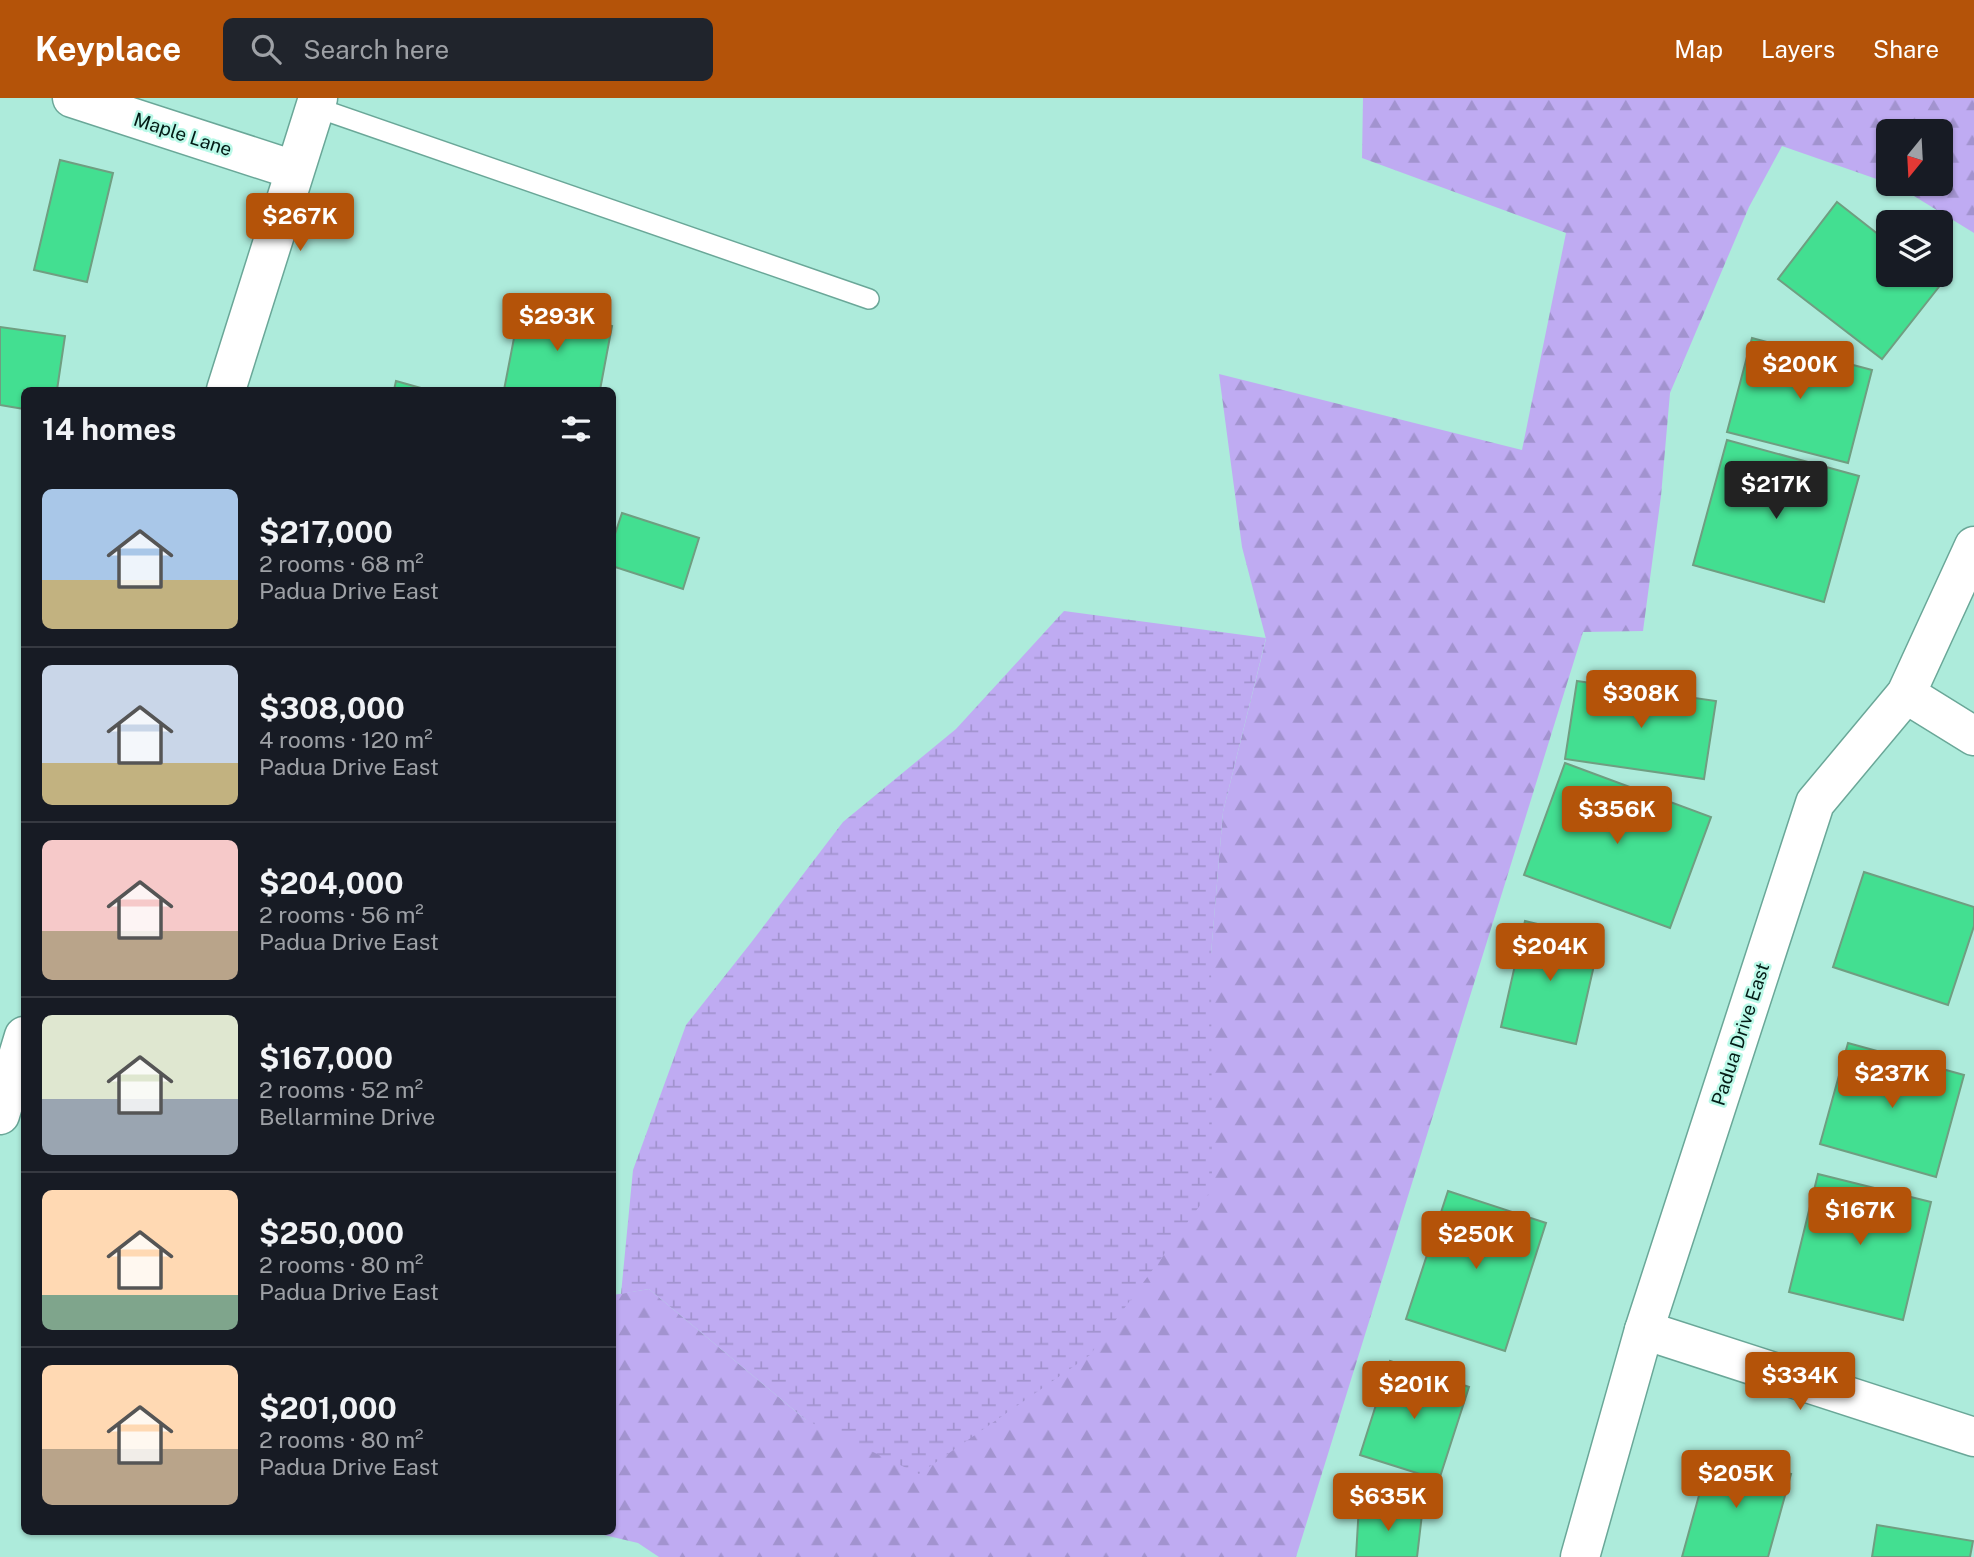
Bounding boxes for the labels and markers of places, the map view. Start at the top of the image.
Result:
pin: $267K [251,194,349,253]
pin: $293K [508,294,606,353]
pin: $200K [1751,342,1849,401]
pin: $217K [1727,462,1825,521]
pin: $308K [1592,670,1690,730]
pin: $356K [1568,786,1666,846]
pin: $204K [1501,924,1599,983]
pin: $237K [1843,1051,1941,1110]
pin: $167K [1811,1188,1909,1247]
pin: $250K [1427,1212,1525,1271]
pin: $334K [1751,1352,1849,1412]
pin: $201K [1365,1362,1463,1421]
pin: $205K [1687,1450,1785,1510]
pin: $635K [1339,1474,1437,1533]

